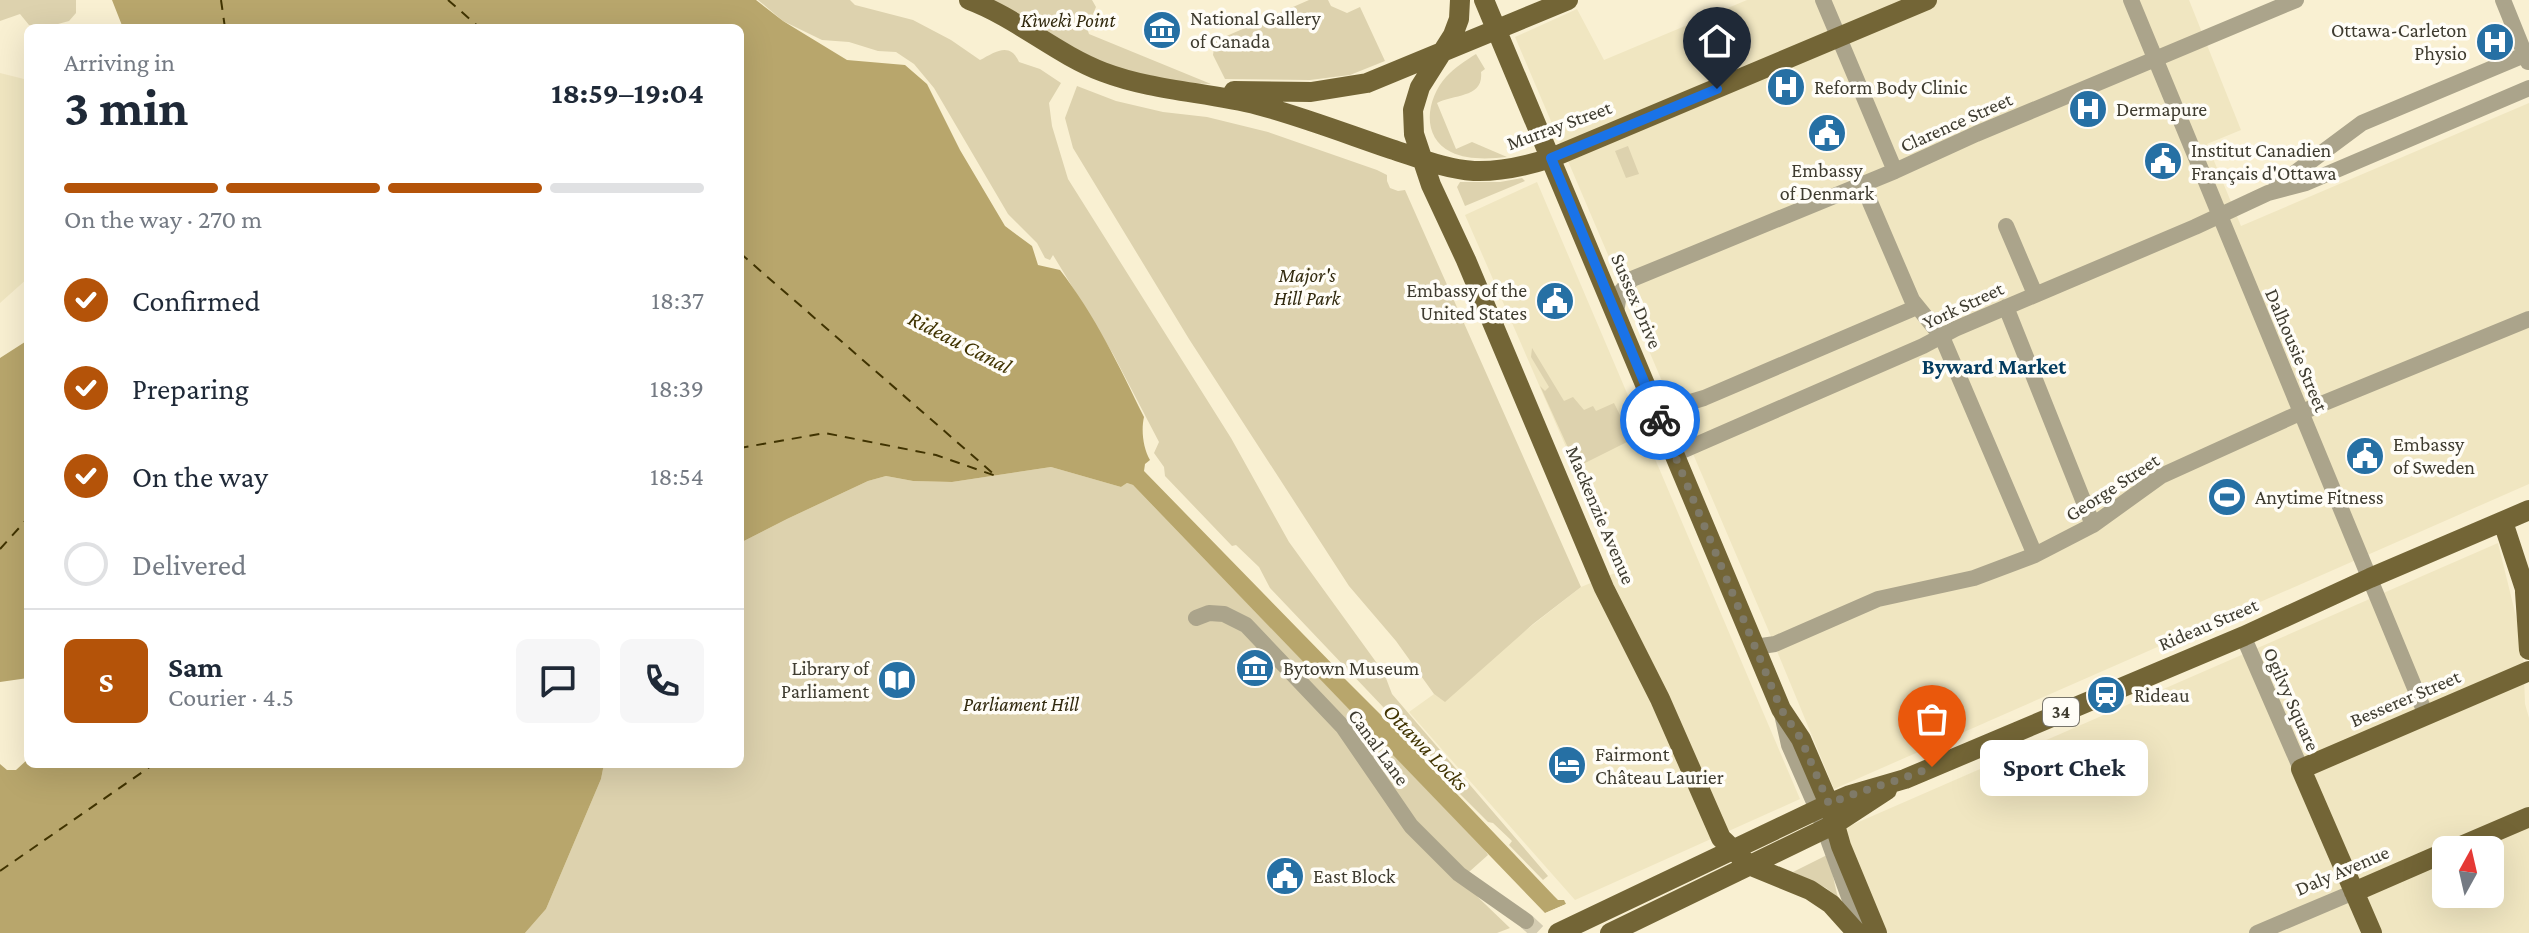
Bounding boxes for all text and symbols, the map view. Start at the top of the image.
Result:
place label: National Gallery of Canada [1190,7,1321,52]
pin [1683,7,1751,89]
park label: Kìwekì Point [1021,9,1116,31]
museum icon: National Gallery of Canada [1141,9,1183,51]
icon: home [1695,19,1739,63]
place label: Ottawa-Carleton Physio [2331,19,2467,65]
hospital icon: Ottawa-Carleton Physio [2474,21,2516,63]
text: Arriving in [64,48,175,77]
hospital icon: Reform Body Clinic [1765,66,1807,108]
text: 18:59–19:04 [551,76,704,109]
place label: Reform Body Clinic [1814,76,1968,99]
text: 3 min [64,78,188,136]
street label: Clarence Street [1897,87,2016,156]
hospital icon: Dermapure [2067,88,2109,130]
street label: Murray Street [1504,96,1615,155]
place label: Dermapure [2116,98,2207,121]
public building icon: Embassy of Denmark [1806,112,1848,154]
place label: Institut Canadien Français d'Ottawa [2191,139,2337,185]
public building icon: Institut Canadien Français d'Ottawa [2142,140,2184,182]
place label: Embassy of Denmark [1780,159,1875,204]
text: On the way · 270 m [64,205,262,234]
street label: Sussex Drive [1607,250,1667,352]
park label: Major's Hill Park [1274,264,1342,309]
street label: York Street [1919,277,2007,333]
icon: check [64,278,108,322]
place label: Embassy of the United States [1406,279,1527,324]
public building icon: Embassy of the United States [1534,280,1576,322]
text: Confirmed [132,284,260,317]
street label: Dalhousie Street [2261,285,2333,415]
text: 18:37 [651,286,704,315]
water label: Rideau Canal [904,305,1016,379]
district label: Byward Market [1922,354,2067,379]
icon: check [64,366,108,410]
text: Preparing [132,372,249,405]
text: 18:39 [650,374,704,403]
courier [1620,380,1700,460]
icon: bike [1638,398,1682,442]
place label: Embassy of Sweden [2393,433,2475,478]
public building icon: Embassy of Sweden [2344,435,2386,477]
street label: Mackenzie Avenue [1562,443,1640,588]
street label: George Street [2061,448,2164,526]
icon: check [64,454,108,498]
text: On the way [132,460,268,493]
text: 18:54 [650,462,704,491]
sports icon: Anytime Fitness [2206,476,2248,518]
place label: Anytime Fitness [2255,486,2384,509]
text: Delivered [132,548,247,581]
street label: Rideau Street [2155,593,2261,655]
button: chat [516,639,600,723]
button: phone [620,639,704,723]
street label: Ogilvy Square [2259,644,2325,755]
museum icon: Bytown Museum [1234,647,1276,689]
text: Sam [168,650,223,683]
place label: Library of Parliament [781,657,870,702]
place label: Bytown Museum [1283,657,1419,680]
library icon: Library of Parliament [876,659,918,701]
text: S [99,665,114,698]
street label: Besserer Street [2347,665,2464,731]
station icon: Rideau [2085,674,2127,716]
text: Courier · 4.5 [168,683,294,712]
place label: Rideau [2134,684,2190,706]
pin [1898,685,1966,767]
park label: Parliament Hill [963,693,1080,715]
icon: bag [1910,697,1954,741]
water label: Ottawa Locks [1378,698,1474,796]
road number: 34 [2043,698,2079,726]
street label: Canal Lane [1344,705,1414,790]
callout: Sport Chek [1980,739,2148,795]
place label: Fairmont Château Laurier [1595,743,1724,788]
hotel icon: Fairmont Château Laurier [1546,744,1588,786]
text: Sport Chek [2003,753,2125,782]
north arrow [2432,836,2504,908]
map controls [2432,836,2504,908]
street label: Daly Avenue [2292,840,2393,901]
public building icon: East Block [1264,855,1306,897]
place label: East Block [1313,865,1396,887]

